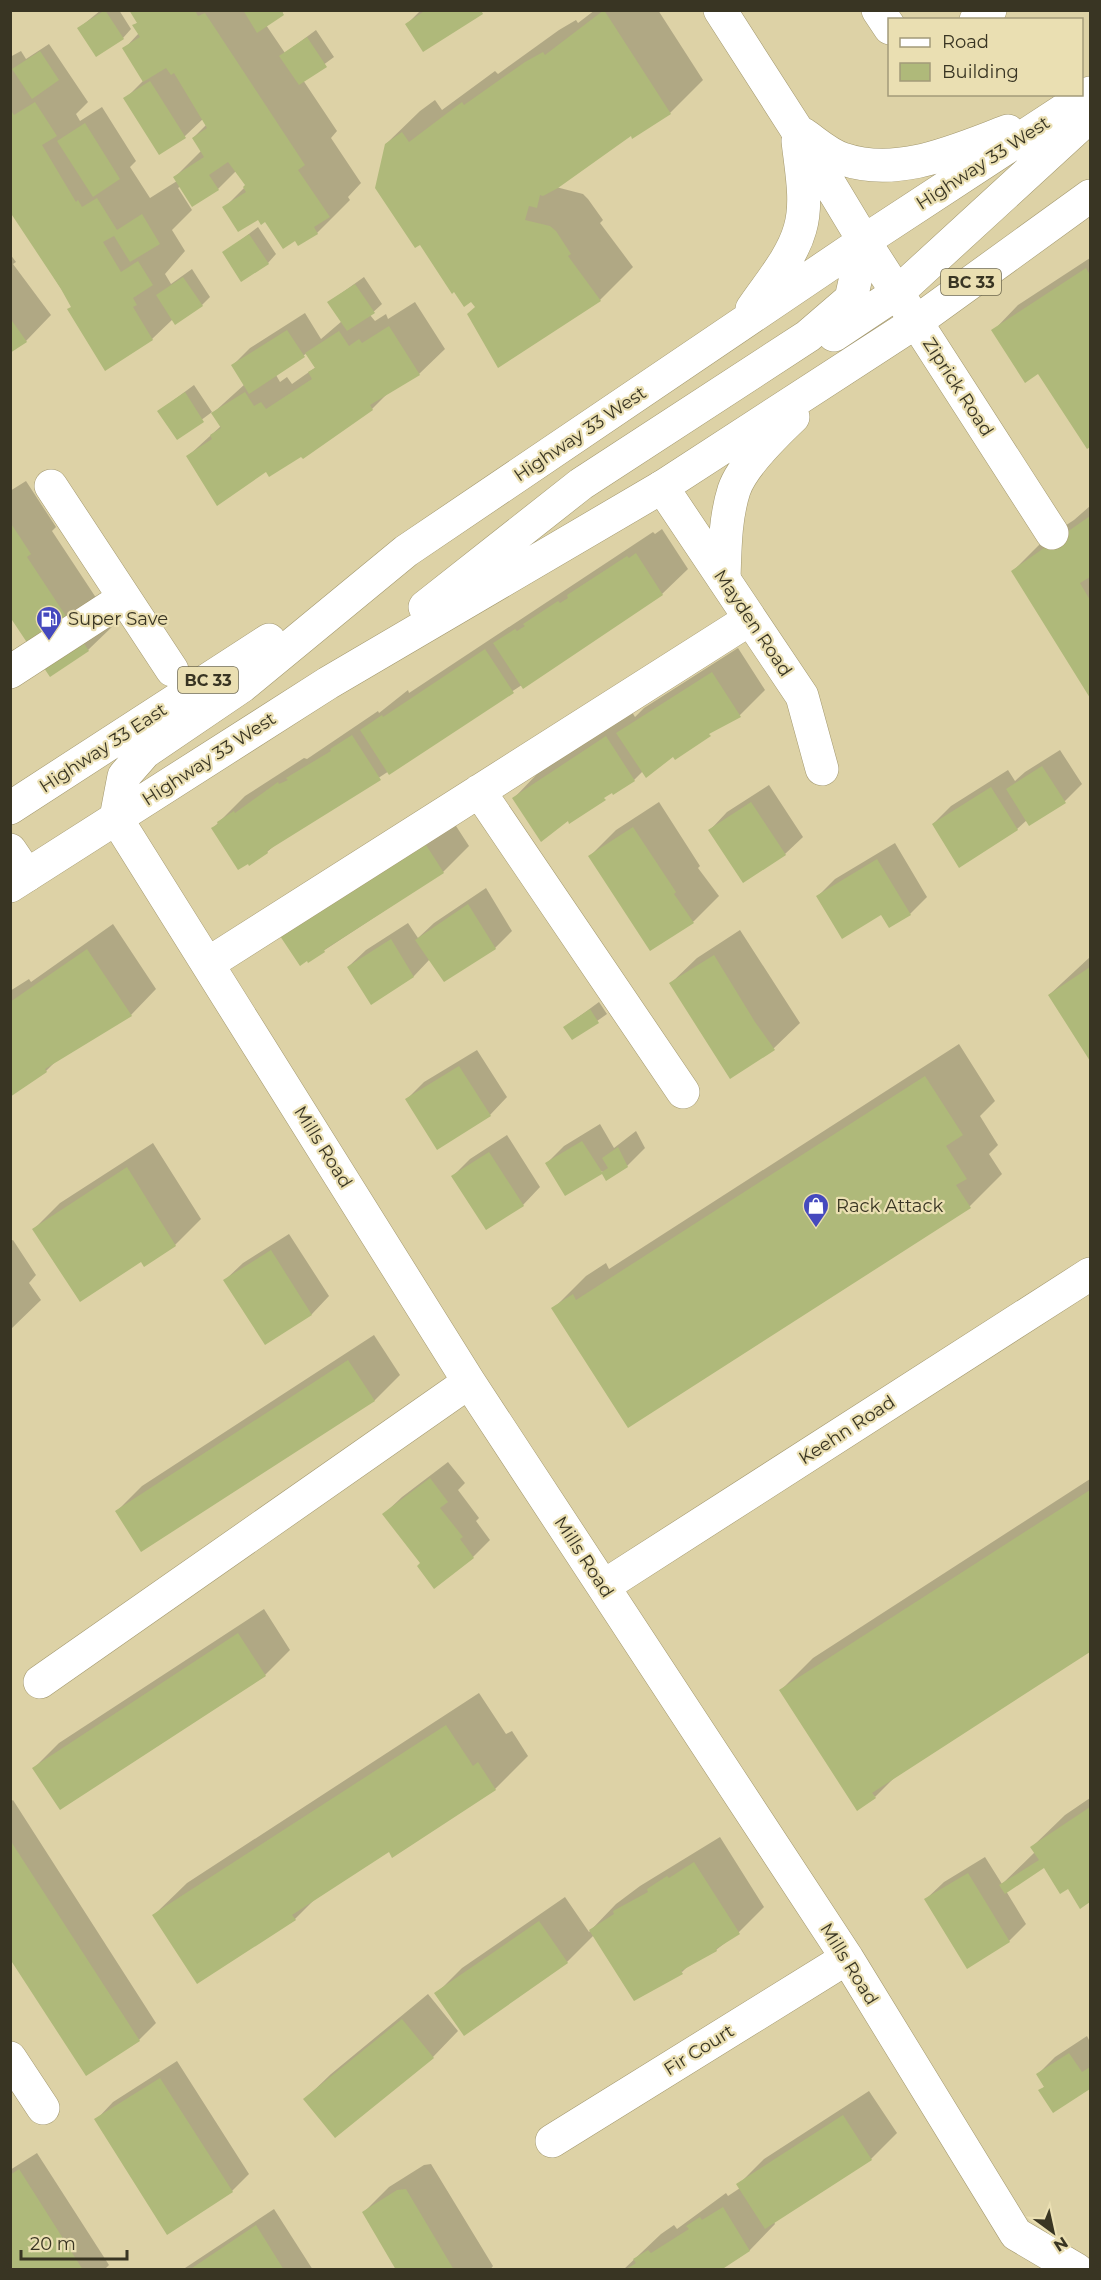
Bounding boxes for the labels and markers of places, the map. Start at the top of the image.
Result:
fuel station icon: Super Save [34,604,64,642]
place label: Super Save [68,608,168,630]
shop icon: Rack Attack [801,1191,831,1229]
place label: Rack Attack [836,1195,943,1217]

